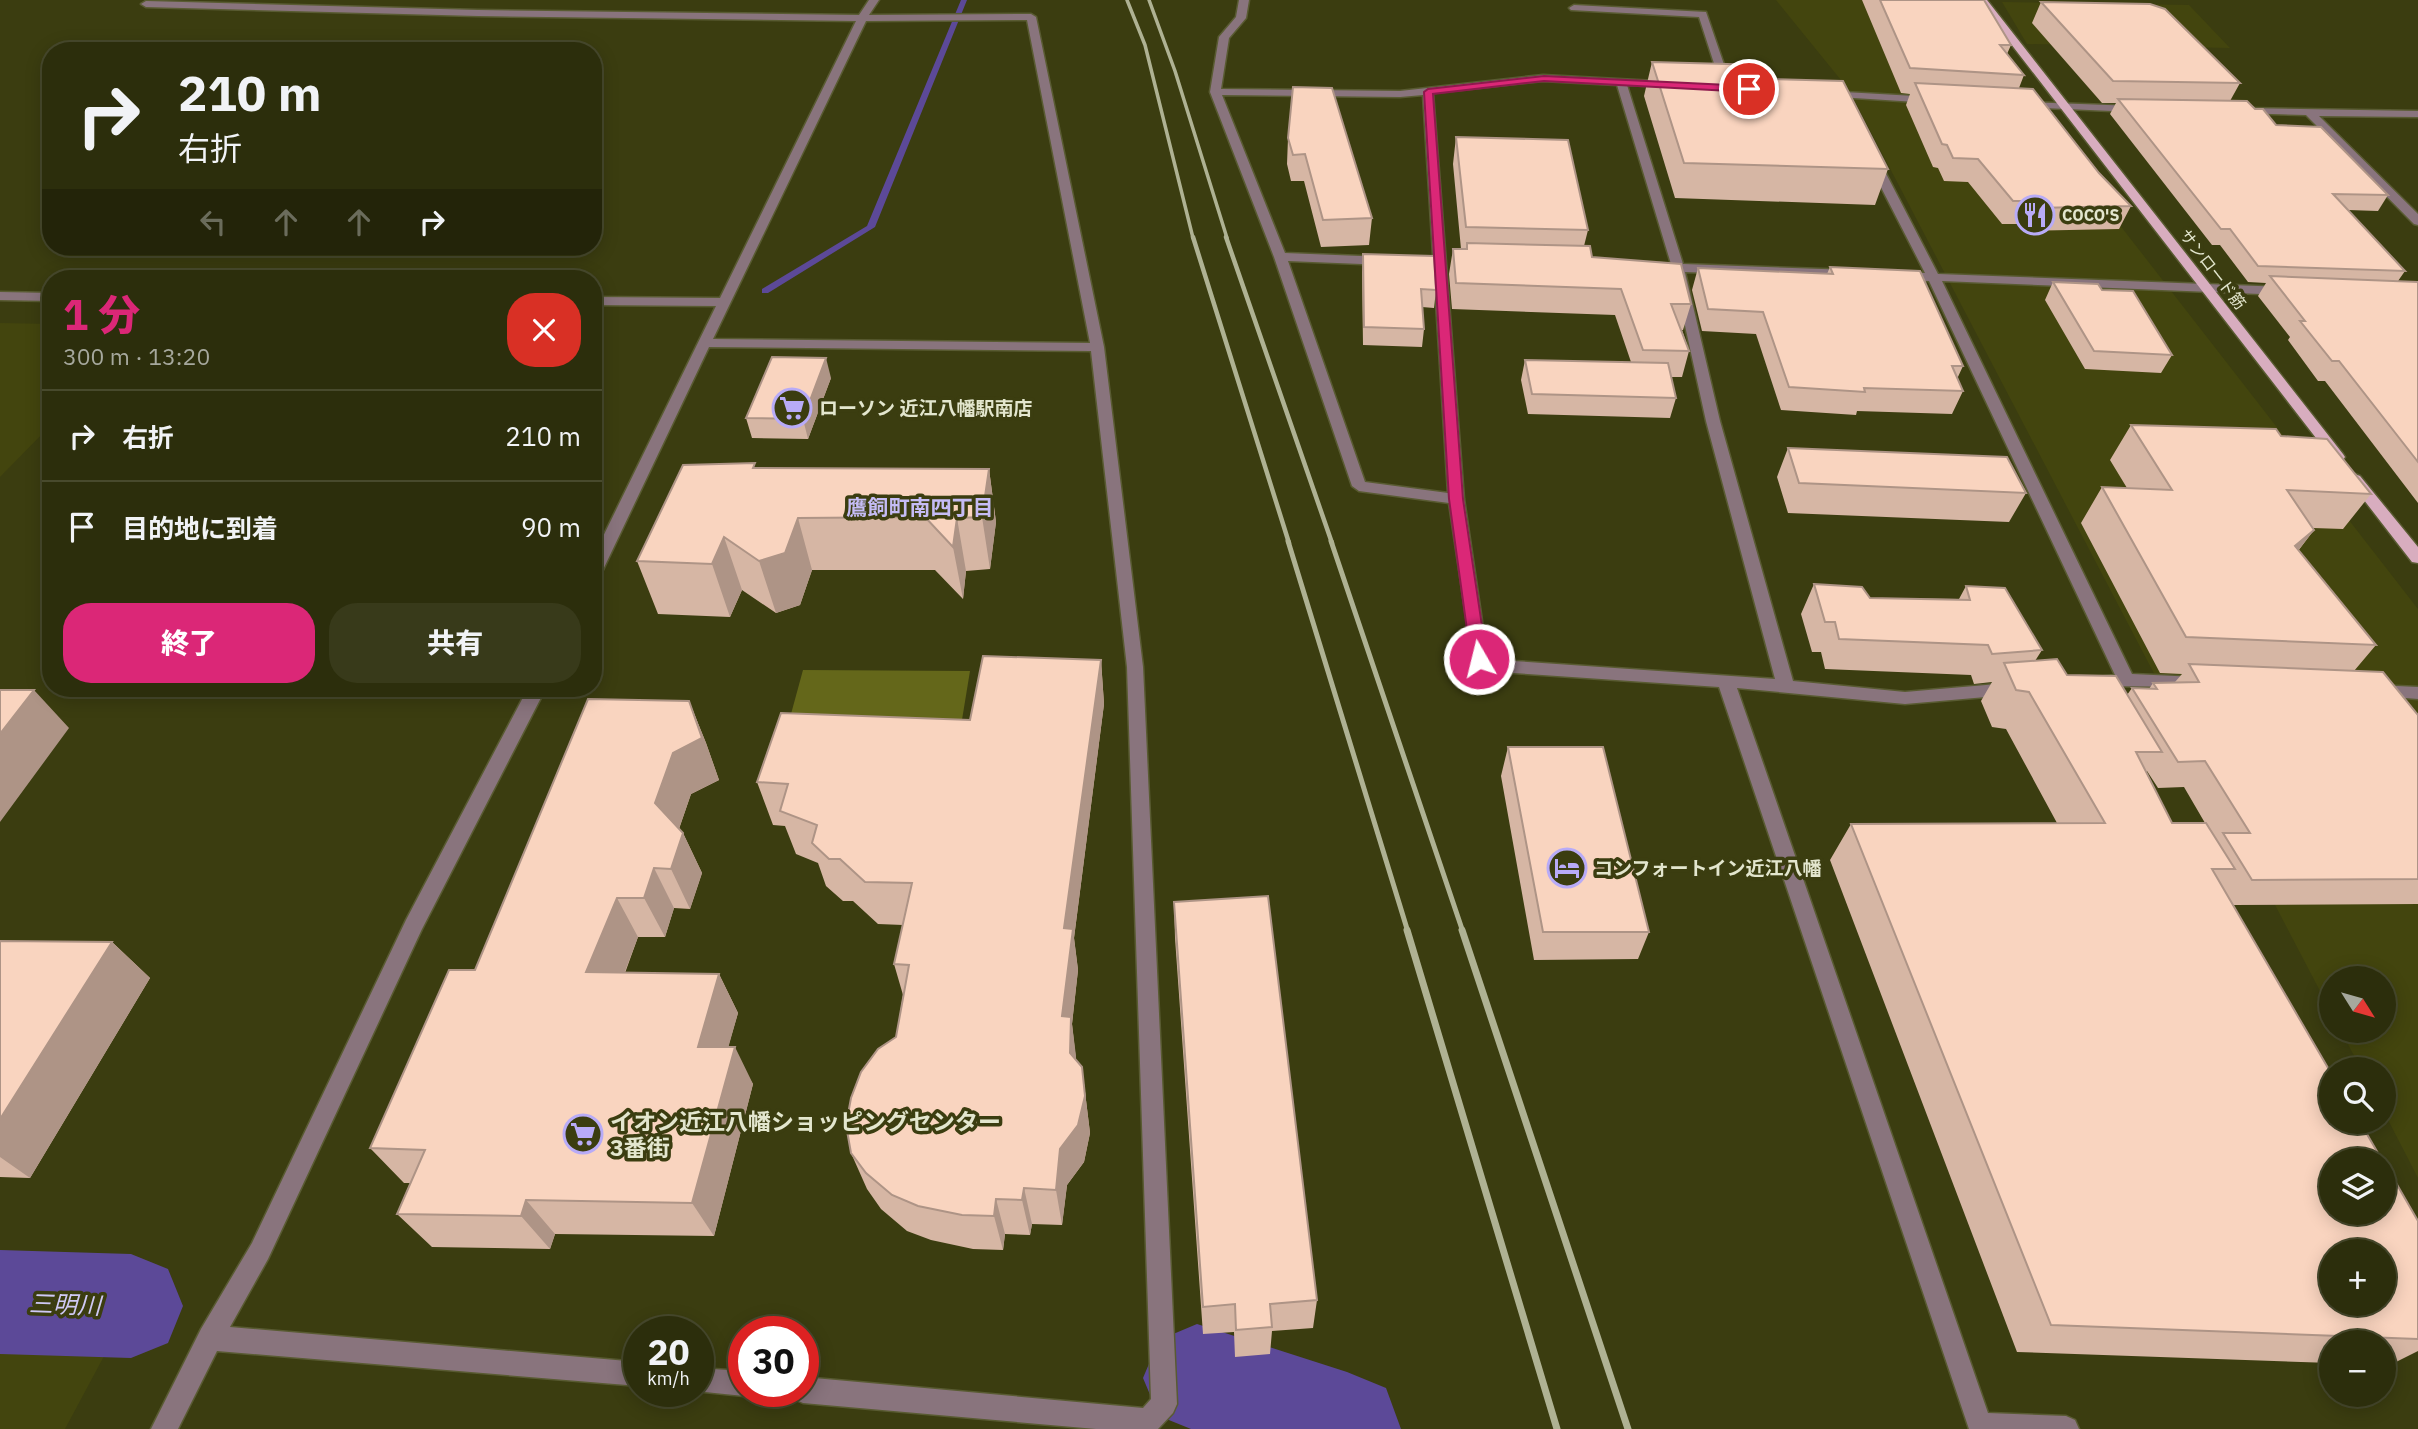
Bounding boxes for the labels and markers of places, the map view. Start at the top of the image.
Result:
pin [1719,59,1779,119]
restaurant icon: COCO'S [2014,194,2056,236]
place label: COCO'S [2062,205,2119,225]
supermarket icon: ローソン 近江八幡駅南店 [771,387,813,429]
place label: ローソン 近江八幡駅南店 [819,396,1033,420]
hotel icon: コンフォートイン近江八幡 [1546,847,1588,889]
place label: コンフォートイン近江八幡 [1594,856,1821,880]
place label: イオン近江八幡ショッピングセンター 3番街 [610,1106,1001,1162]
supermarket icon: イオン近江八幡ショッピングセンター 3番街 [562,1113,604,1155]

